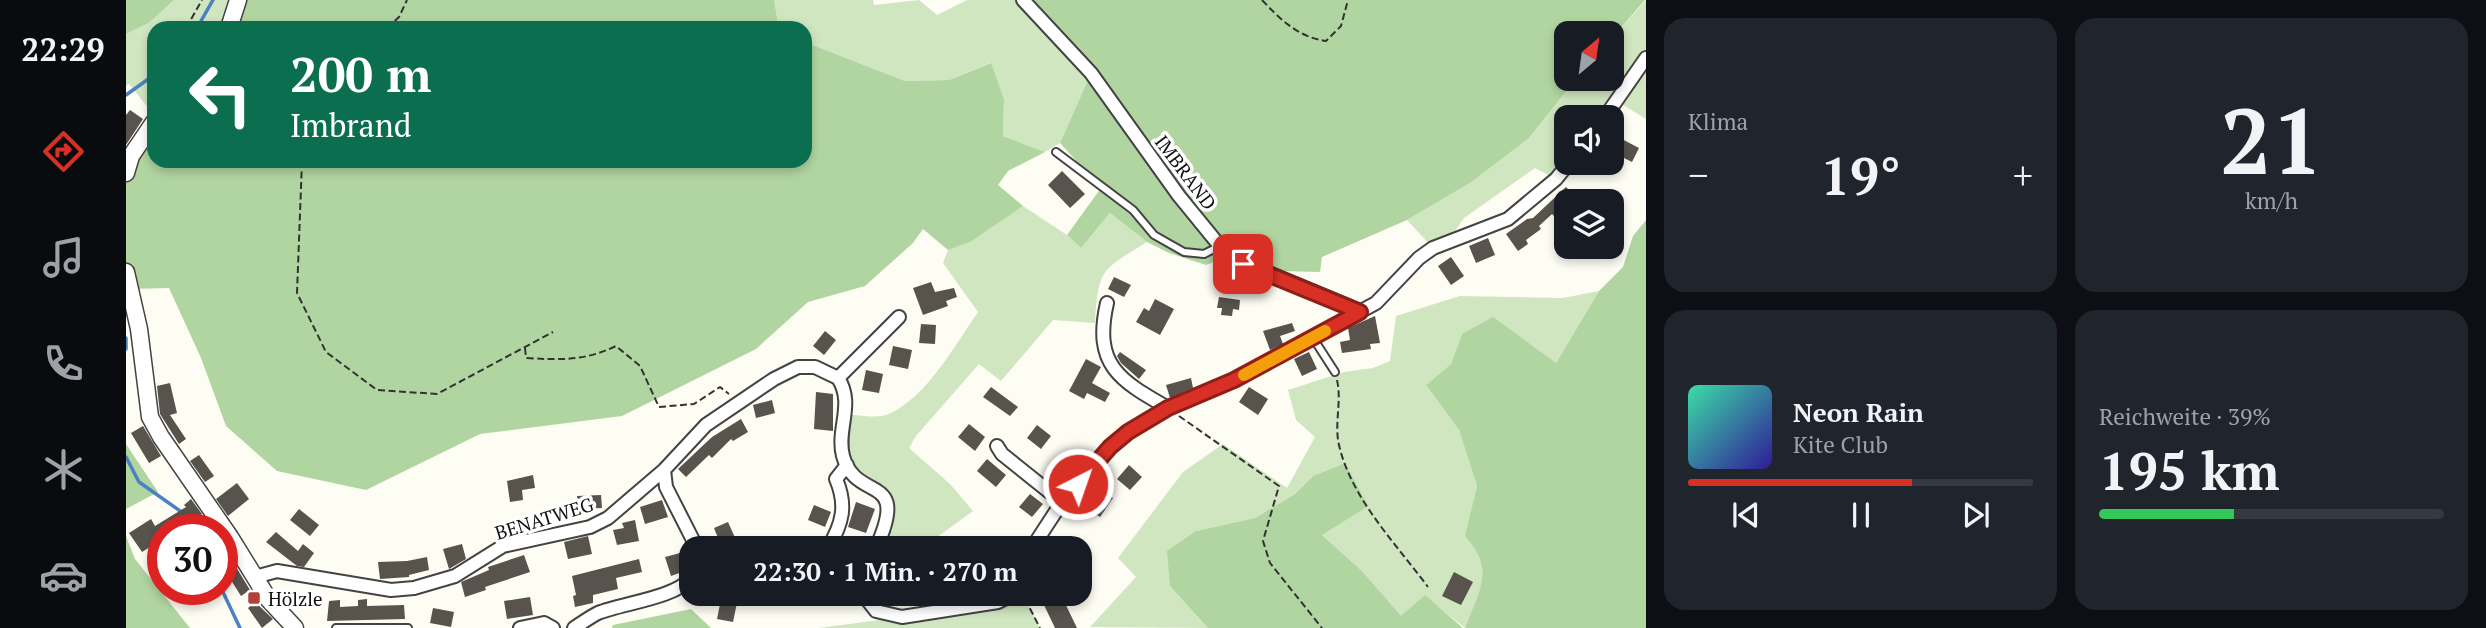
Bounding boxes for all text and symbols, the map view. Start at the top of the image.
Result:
north arrow [1554,21,1624,91]
map controls [1554,21,1624,259]
text: 22:29 [21,28,105,70]
text: 200 m [290,41,432,106]
icon: left [175,49,266,140]
text: 21 [2220,79,2323,200]
text: Imbrand [290,104,412,146]
button: sound [1554,105,1624,175]
text: Klima [1688,106,1748,137]
icon: directions [39,127,88,176]
street label: IMBRAND [1150,130,1222,214]
text: 19° [1820,141,1901,210]
text: − [1688,150,1708,200]
text: + [2013,150,2033,200]
text: km/h [2245,185,2298,216]
button: layers [1554,189,1624,259]
icon: music [39,233,88,282]
pin [1213,234,1273,294]
icon: arrive [1224,245,1262,283]
icon: phone [39,339,88,388]
text: Neon Rain [1793,395,1924,429]
text: Reichweite · 39% [2099,401,2271,432]
text: Kite Club [1793,429,1888,460]
text: 195 km [2099,436,2280,505]
icon: climate [39,445,88,494]
position arrow [1041,447,1115,521]
street label: BENATWEG [492,491,596,545]
icon: previous [1727,496,1765,534]
icon: pause [1842,496,1880,534]
icon: next [1957,496,1995,534]
speed limit sign: 30 [147,514,238,605]
icon: car [39,551,88,600]
text: 22:30 · 1 Min. · 270 m [753,554,1018,588]
place label: Hölzle [268,586,323,611]
marker: Hölzle [246,590,262,606]

